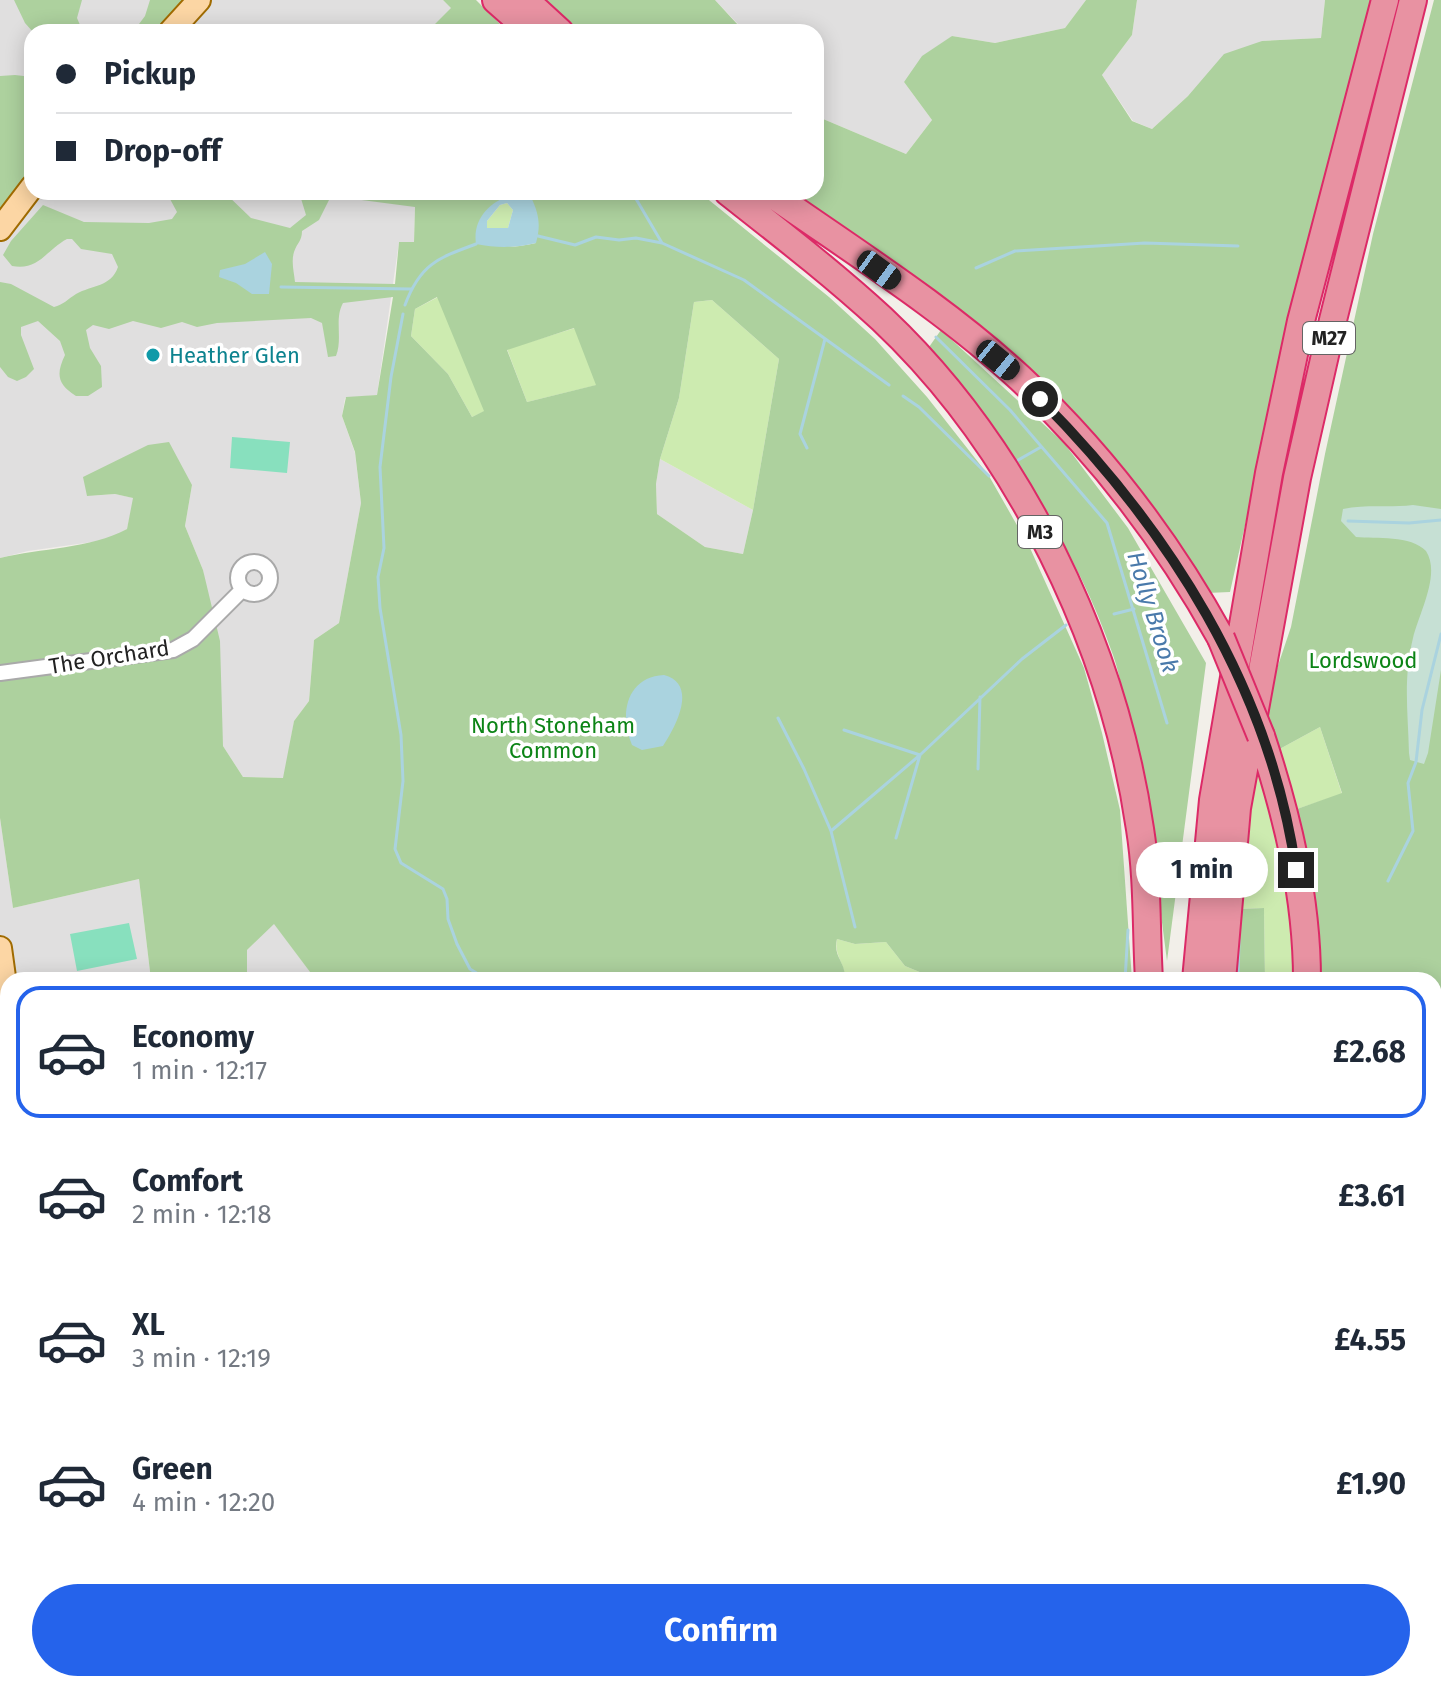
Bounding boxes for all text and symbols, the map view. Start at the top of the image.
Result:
text: Pickup [104,56,196,92]
text: Drop-off [104,133,221,169]
car [853,246,905,294]
road number: M27 [1303,322,1355,354]
car [972,336,1024,384]
place label: Heather Glen [169,342,300,369]
marker: Heather Glen [144,346,162,364]
route start [1022,381,1058,417]
road number: M3 [1018,516,1062,548]
water label: Holly Brook [1121,548,1185,676]
street label: The Orchard [47,634,171,680]
park label: Lordswood [1309,647,1418,674]
park label: North Stoneham Common [471,712,635,764]
callout: 1 min [1136,842,1268,898]
route end [1278,852,1314,888]
text: 1 min [1171,854,1233,885]
icon: car [36,1016,108,1088]
text: Economy [132,1019,254,1055]
text: £2.68 [1333,1034,1406,1070]
text: 1 min · 12:17 [132,1055,267,1086]
icon: car [36,1160,108,1232]
text: Comfort [132,1163,243,1199]
text: £3.61 [1338,1178,1406,1214]
text: 2 min · 12:18 [132,1199,272,1230]
icon: car [36,1304,108,1376]
text: XL [132,1307,165,1343]
text: £4.55 [1334,1322,1406,1358]
text: 3 min · 12:19 [132,1343,271,1374]
icon: car [36,1448,108,1520]
text: Green [132,1451,213,1487]
text: £1.90 [1336,1466,1406,1502]
text: 4 min · 12:20 [132,1487,275,1518]
button: Confirm [32,1584,1410,1676]

